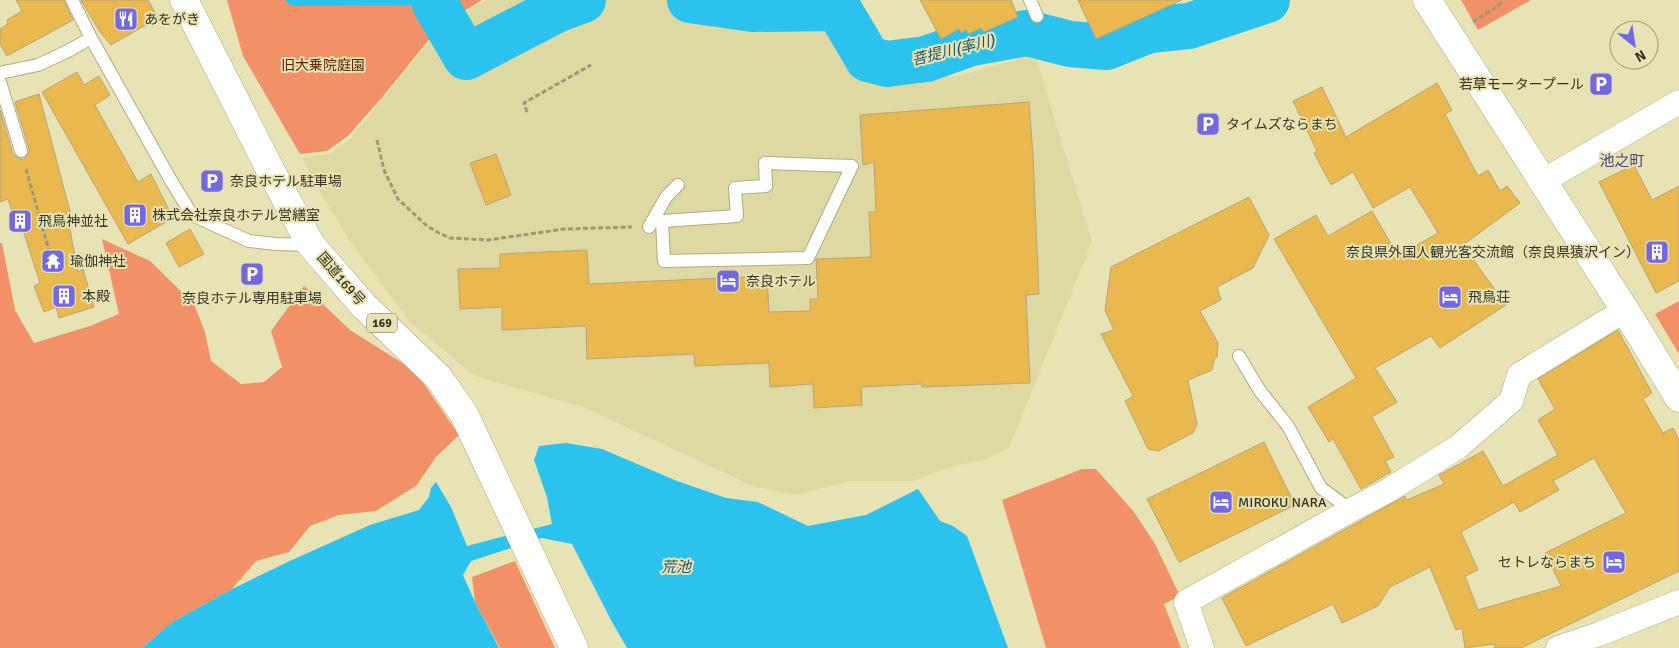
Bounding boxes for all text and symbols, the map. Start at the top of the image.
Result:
restaurant icon: あをがき [113,6,139,32]
place label: あをがき [144,11,200,28]
north arrow [1609,20,1659,70]
water label: 菩提川(率川) [910,31,997,69]
text: N [1632,46,1649,66]
park label: 旧大乗院庭園 [281,57,365,74]
parking icon: 若草モータープール [1588,71,1614,97]
place label: 若草モータープール [1459,76,1584,93]
parking icon: タイムズならまち [1195,111,1221,137]
place label: タイムズならまち [1226,116,1338,133]
district label: 池之町 [1599,152,1645,170]
parking icon: 奈良ホテル駐車場 [199,168,225,194]
place label: 奈良ホテル駐車場 [230,173,342,190]
building icon: 株式会社奈良ホテル営繕室 [122,202,148,228]
place label: 株式会社奈良ホテル営繕室 [152,207,320,224]
building icon: 飛鳥神並社 [7,208,33,234]
place label: 飛鳥神並社 [38,213,108,230]
building icon: 奈良県外国人観光客交流館（奈良県猿沢イン） [1644,239,1670,265]
place label: 奈良県外国人観光客交流館（奈良県猿沢イン） [1346,244,1640,261]
temple icon: 瑜伽神社 [40,248,66,274]
street label: 国道169号 [313,249,369,309]
place label: 瑜伽神社 [70,253,126,270]
parking icon: 奈良ホテル専用駐車場 [239,261,265,287]
hotel icon: 奈良ホテル [715,268,741,294]
place label: 奈良ホテル [746,273,816,290]
building icon: 本殿 [51,283,77,309]
hotel icon: 飛鳥荘 [1437,284,1463,310]
place label: 本殿 [82,288,110,305]
place label: 飛鳥荘 [1468,289,1510,306]
place label: 奈良ホテル専用駐車場 [182,290,322,307]
road number: 169 [367,314,397,332]
hotel icon: MIROKU NARA [1208,489,1234,515]
place label: MIROKU NARA [1238,494,1327,511]
hotel icon: セトレならまち [1601,549,1627,575]
place label: セトレならまち [1498,554,1596,571]
water label: 荒池 [661,558,693,576]

